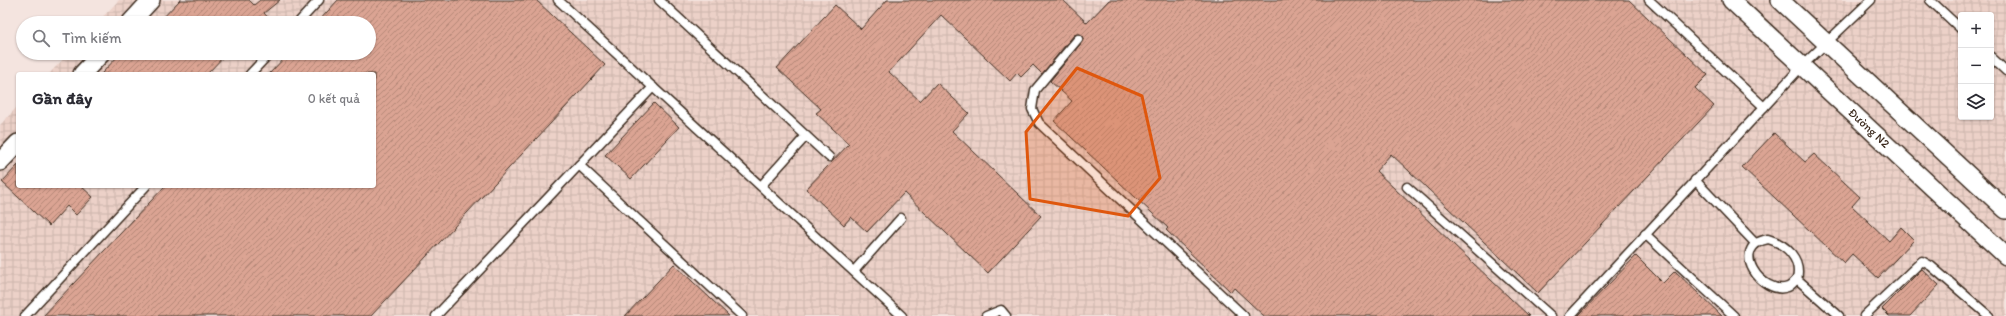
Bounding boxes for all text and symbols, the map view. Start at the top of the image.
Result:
map controls [1958,12,1994,120]
button: + [1958,12,1994,48]
search box [16,16,376,60]
icon: search [30,27,52,49]
text: Tìm kiếm [62,29,122,47]
button: − [1958,48,1994,84]
button: layers [1958,84,1994,120]
text: Gần đây [32,88,92,108]
text: 0 kết quả [308,91,360,106]
street label: Đường N2 [1845,105,1893,151]

